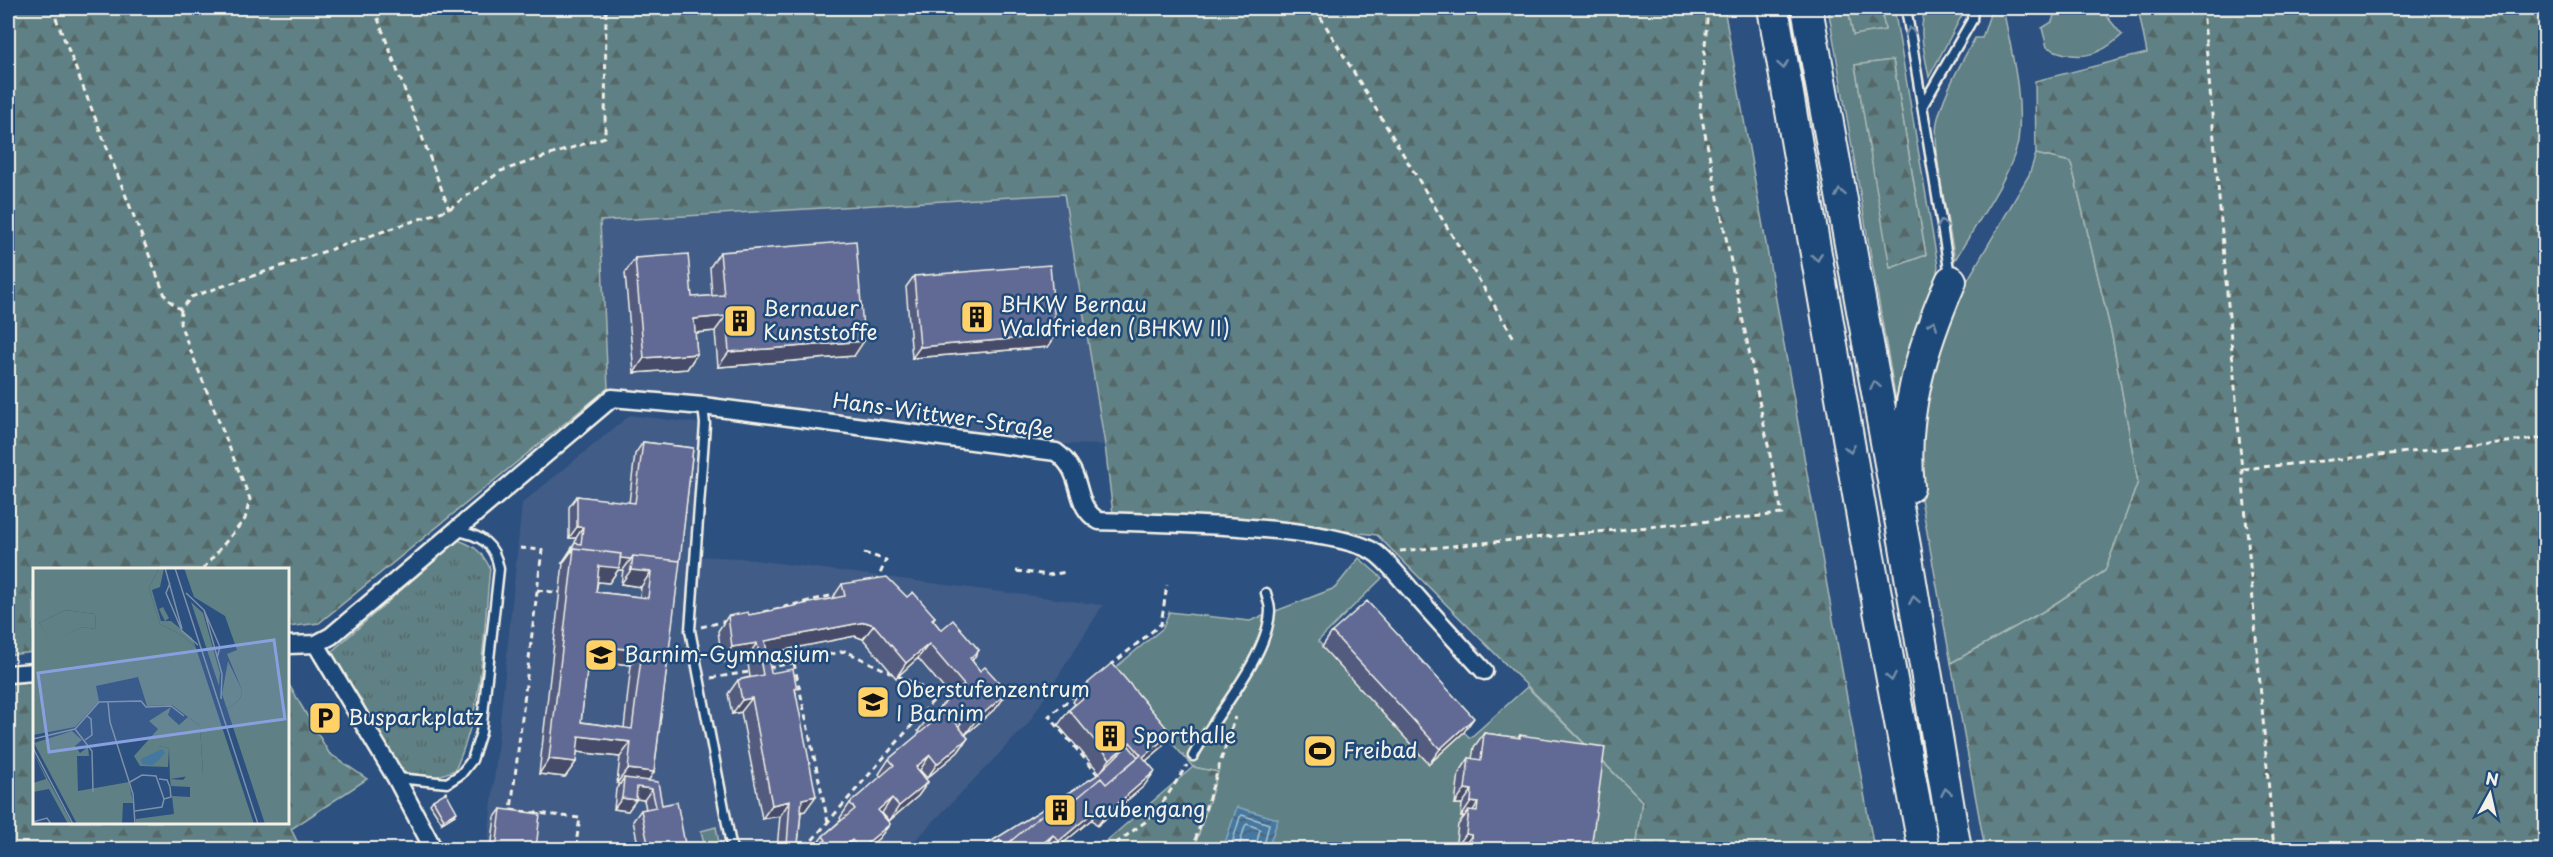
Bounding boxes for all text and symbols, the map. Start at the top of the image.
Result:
one-way arrow [1904,27,1917,37]
one-way arrow [1777,60,1789,70]
one-way arrow [1834,189,1847,199]
one-way arrow [1936,219,1949,229]
one-way arrow [1810,253,1822,262]
place label: BHKW Bernau Waldfrieden (BHKW II) [1000,287,1230,343]
place label: Bernauer Kunststoffe [763,291,878,347]
building icon: BHKW Bernau Waldfrieden (BHKW II) [959,299,995,335]
building icon: Bernauer Kunststoffe [722,303,758,339]
one-way arrow [1926,319,1938,330]
one-way arrow [1869,380,1882,390]
street label: Hans-Wittwer-Straße [831,383,1056,445]
one-way arrow [1843,444,1856,454]
inset map [33,568,290,824]
one-way arrow [1908,595,1921,605]
school or university icon: Barnim-Gymnasium [583,637,619,673]
place label: Barnim-Gymnasium [624,637,830,669]
one-way arrow [1884,671,1897,681]
place label: Oberstufenzentrum I Barnim [896,672,1090,728]
school or university icon: Oberstufenzentrum I Barnim [855,684,891,720]
parking icon: Busparkplatz [307,700,343,736]
place label: Busparkplatz [348,700,484,732]
building icon: Sporthalle [1092,718,1128,754]
place label: Sporthalle [1133,718,1236,750]
sports icon: Freibad [1302,733,1338,769]
place label: Freibad [1343,733,1417,765]
north arrow [2460,764,2520,824]
text: N [2484,765,2500,791]
one-way arrow [1941,787,1953,796]
building icon: Laubengang [1042,792,1078,828]
place label: Laubengang [1083,792,1205,824]

